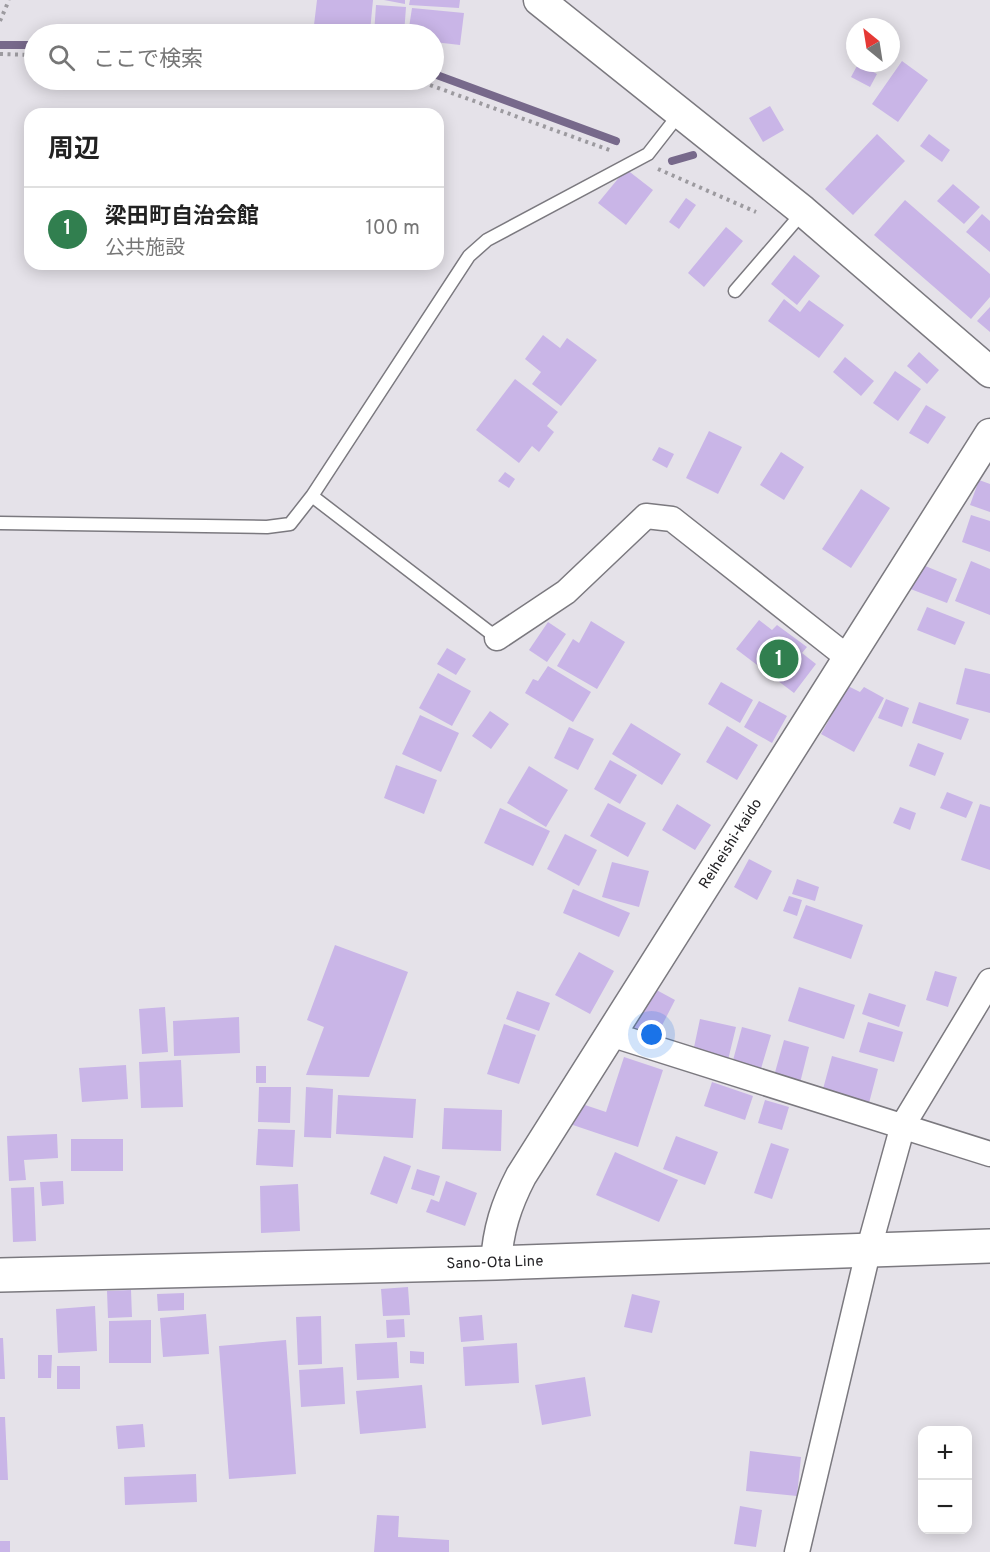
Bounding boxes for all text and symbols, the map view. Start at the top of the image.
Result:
north arrow [846,18,900,72]
search box [24,24,444,90]
icon: search [45,41,78,74]
text: ここで検索 [93,47,203,74]
text: 周辺 [48,134,100,167]
text: 梁田町自治会館 [105,204,259,231]
text: 1 [64,216,72,242]
text: 100 m [365,216,420,242]
text: 公共施設 [105,236,185,262]
pin: 1 [760,636,798,682]
street label: Reiheishi-kaido [695,795,767,893]
your location [637,1020,666,1049]
street label: Sano-Ota Line [446,1252,544,1274]
map controls [918,1426,972,1534]
button: + [918,1426,972,1480]
button: − [918,1480,972,1534]

